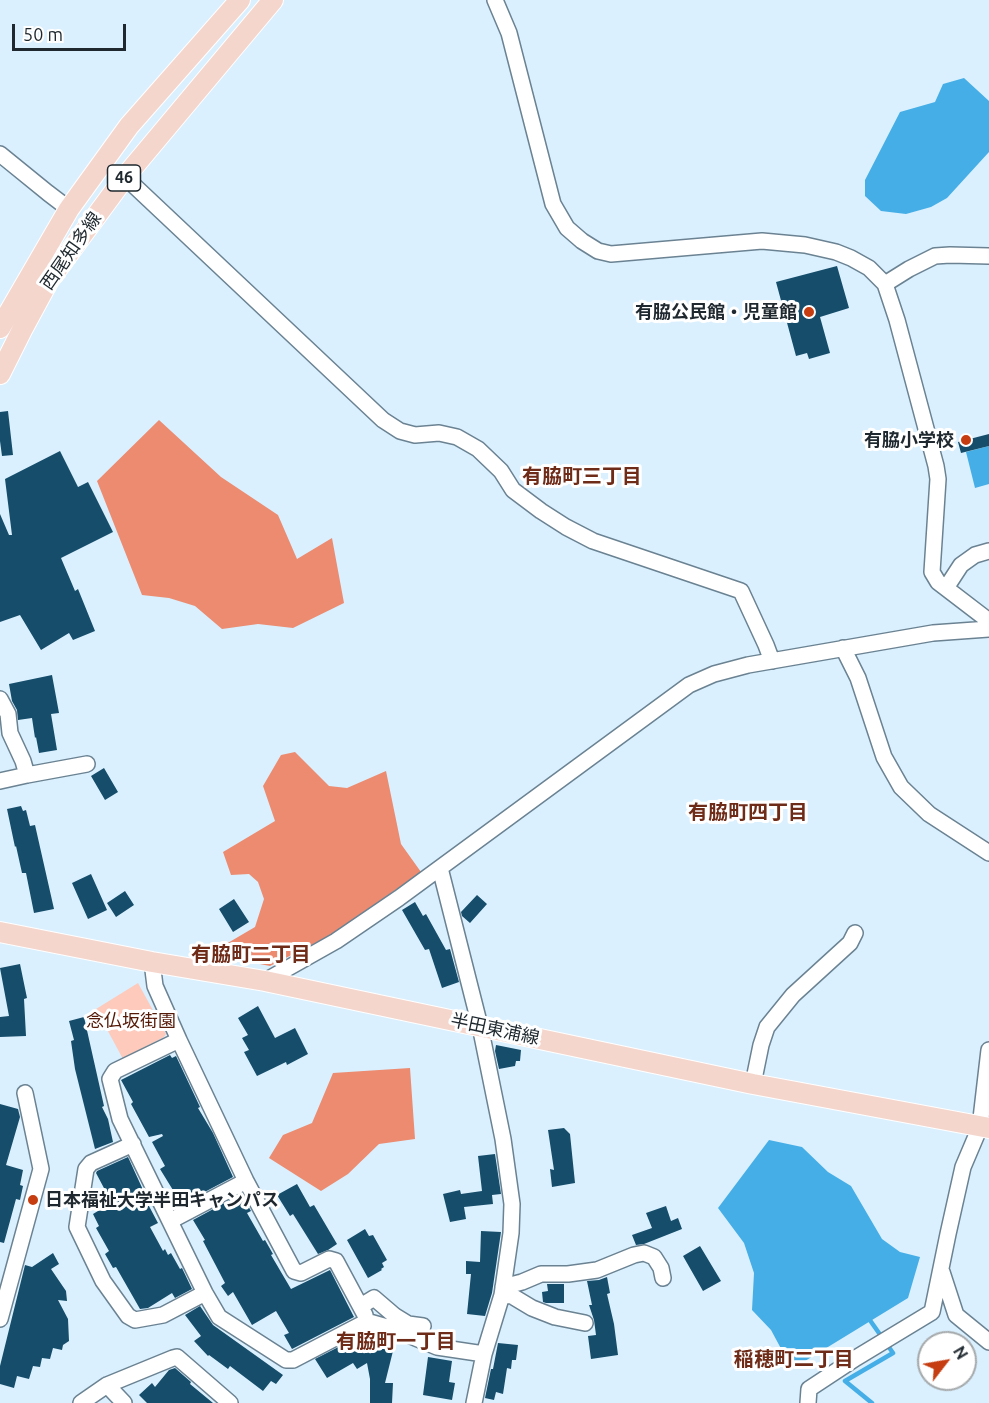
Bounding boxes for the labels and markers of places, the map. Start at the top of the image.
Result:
place label: 有脇公民館・児童館 [635,301,797,323]
marker: 有脇公民館・児童館 [802,305,816,319]
place label: 有脇小学校 [864,429,954,451]
marker: 有脇小学校 [959,433,973,447]
place label: 日本福祉大学半田キャンパス [45,1189,279,1211]
marker: 日本福祉大学半田キャンパス [26,1193,40,1207]

